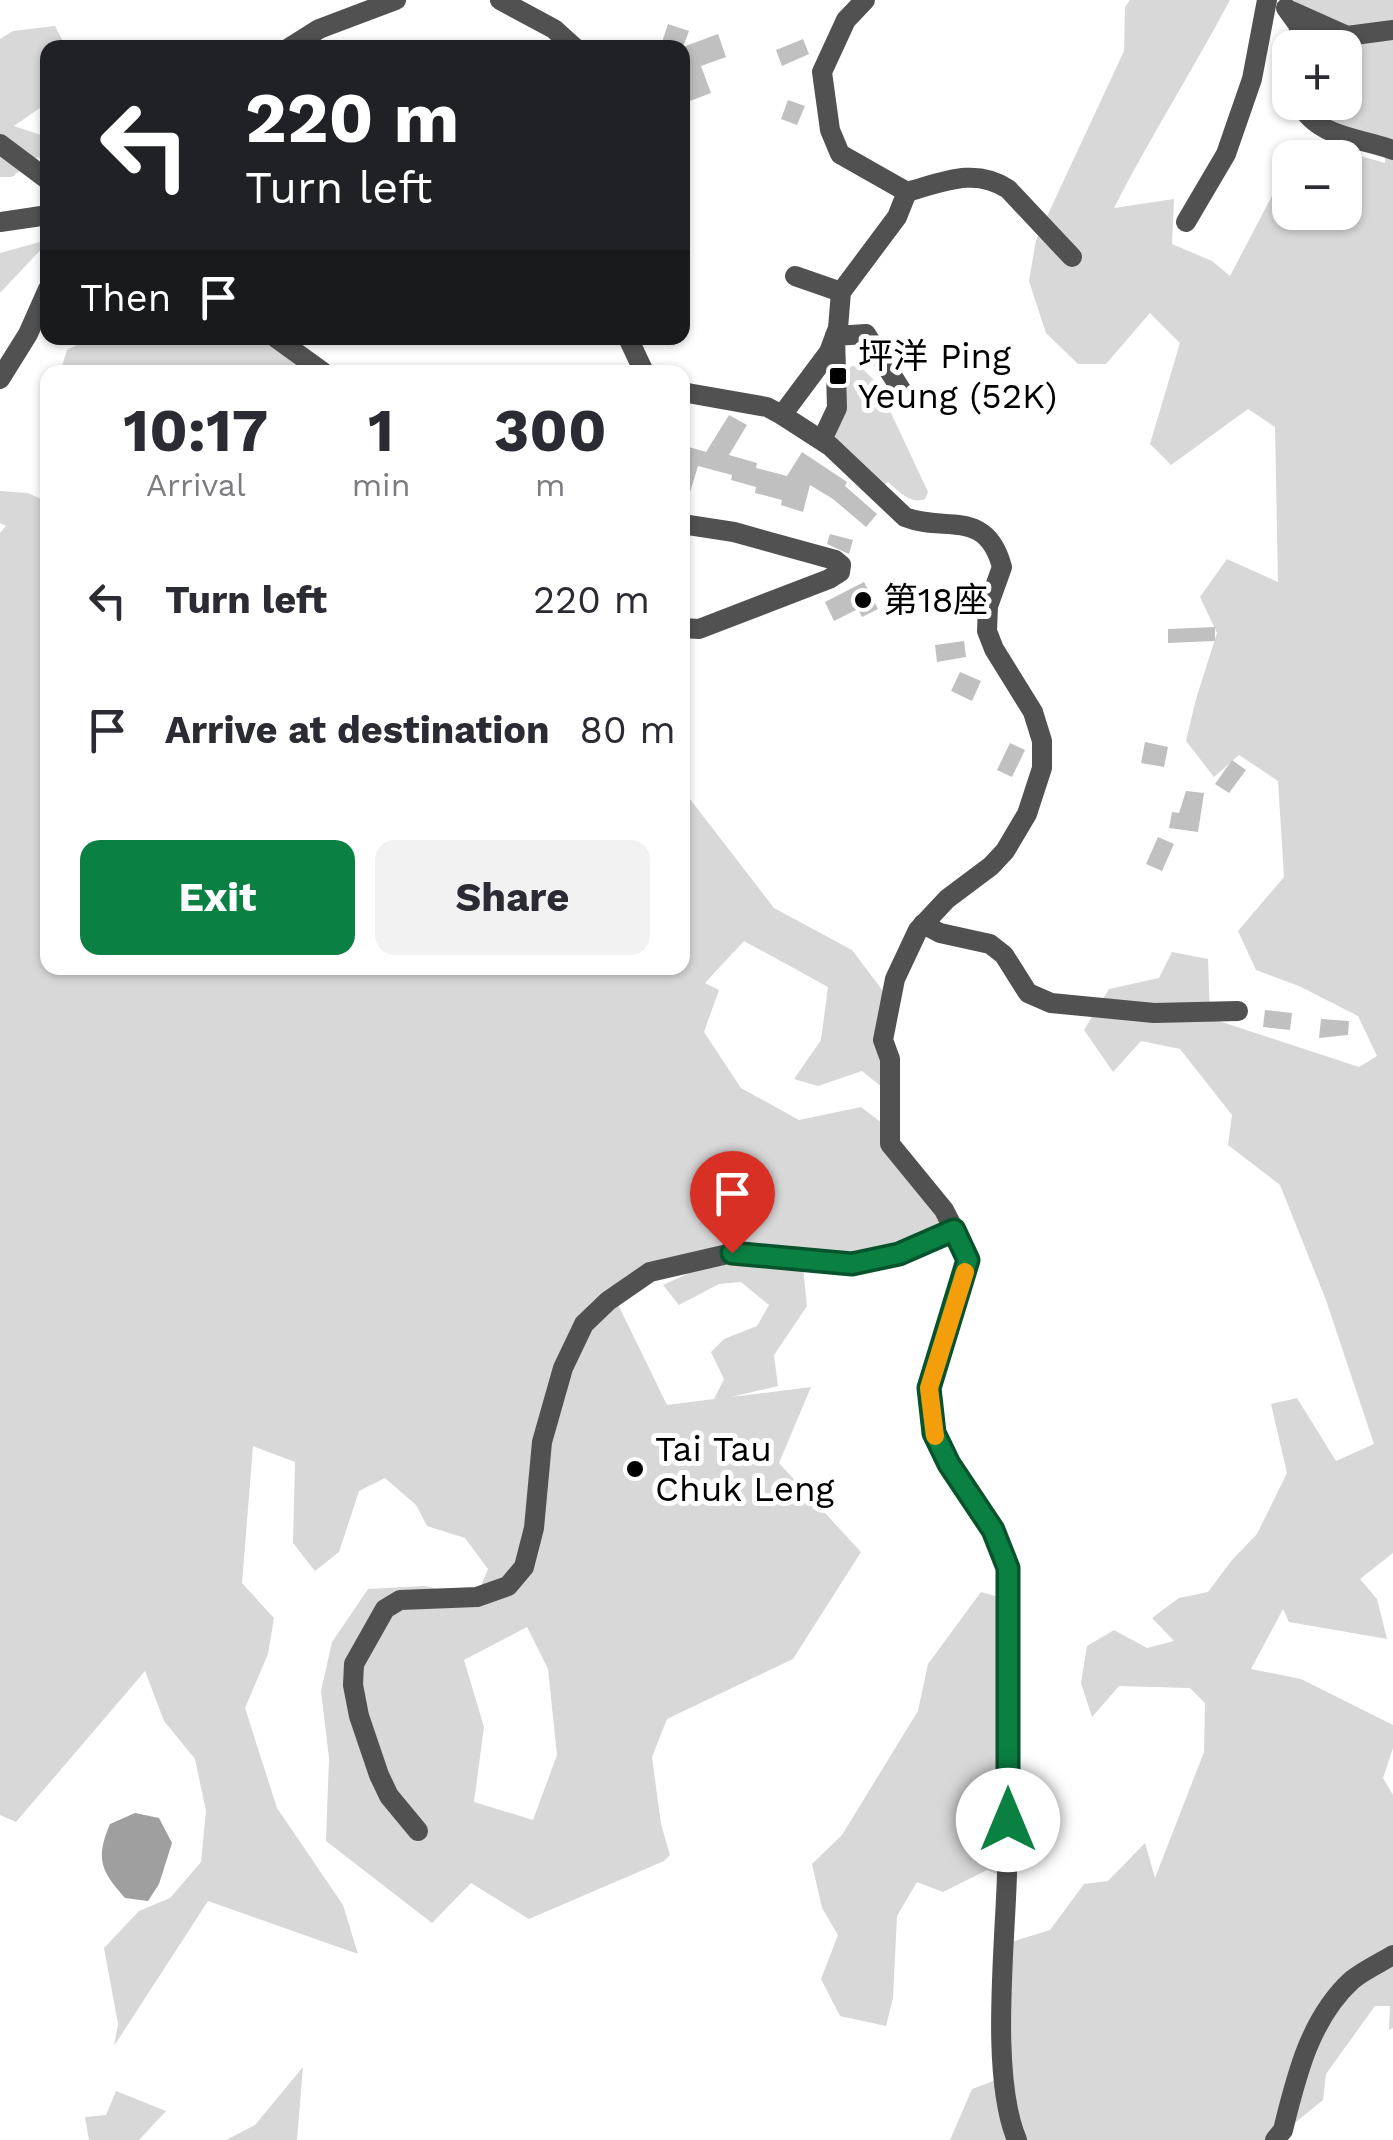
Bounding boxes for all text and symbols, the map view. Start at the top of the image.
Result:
map controls [1272,30,1362,230]
button: + [1272,30,1362,120]
text: 220 m [245,77,459,159]
icon: left [80,80,210,210]
button: − [1272,140,1362,230]
text: Turn left [245,161,432,214]
icon: arrive [191,270,246,325]
text: Then [80,276,171,320]
place label: 坪洋 Ping Yeung (52K) [858,335,1057,417]
marker: 坪洋 Ping Yeung (52K) [827,365,849,387]
text: 10:17 [123,395,268,466]
text: 1 [368,395,394,466]
text: 300 [494,395,607,466]
text: Arrival [146,466,246,504]
text: min [352,466,410,504]
text: m [535,466,565,504]
icon: left [80,573,135,628]
text: Turn left [165,578,327,622]
text: 220 m [533,578,650,622]
place label: 第18座 [883,579,988,621]
marker: 第18座 [852,589,874,611]
icon: arrive [80,703,135,758]
text: Arrive at destination [165,708,550,752]
text: 80 m [580,708,676,752]
button: Exit [80,840,355,955]
button: Share [375,840,650,955]
pin [690,1151,775,1254]
icon: arrive [705,1166,760,1221]
place label: Tai Tau Chuk Leng [655,1428,835,1510]
marker: Tai Tau Chuk Leng [624,1458,646,1480]
position arrow [956,1768,1060,1872]

